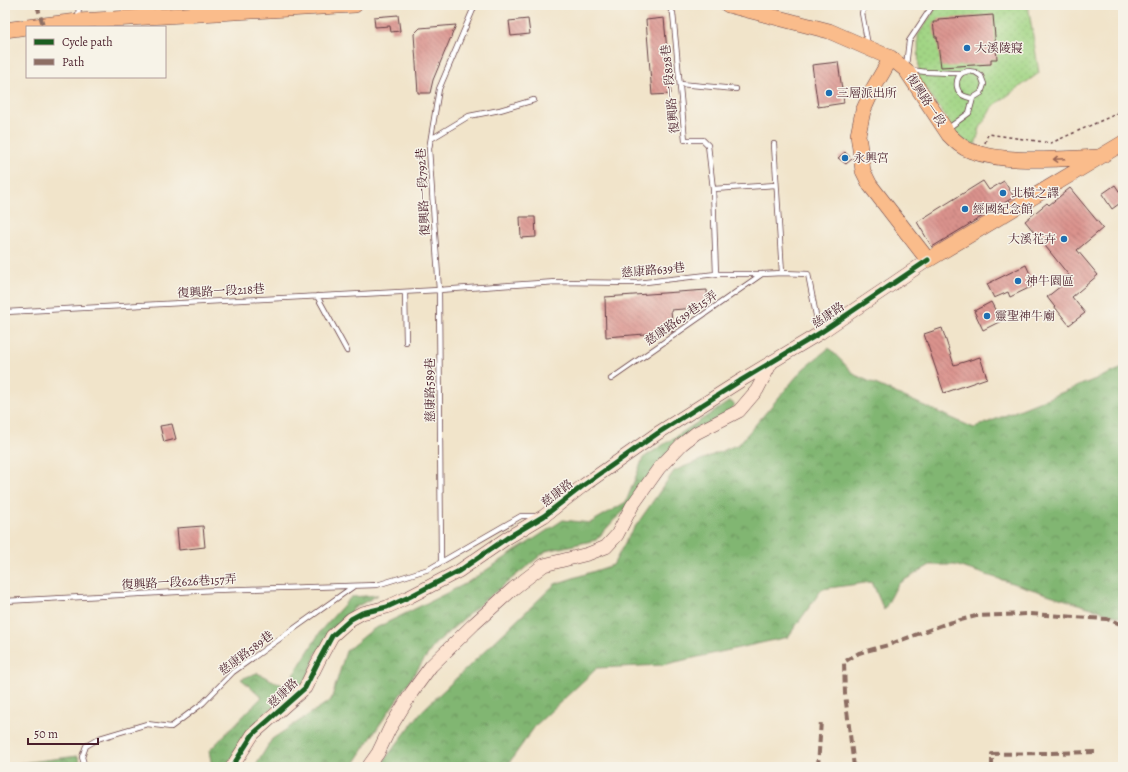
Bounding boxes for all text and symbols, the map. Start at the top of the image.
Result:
legend [26,26,166,78]
text: Cycle path [62,34,113,50]
place label: 大溪陵寢 [975,40,1023,56]
marker: 大溪陵寢 [962,43,972,53]
street label: 復興路一段828巷 [657,44,683,134]
text: Path [62,54,85,70]
street label: 復興路一段 [903,71,949,129]
place label: 三層派出所 [837,85,897,101]
marker: 三層派出所 [824,88,834,98]
street label: 復興路一段792巷 [413,148,433,236]
place label: 永興宮 [853,150,889,166]
marker: 永興宮 [840,153,850,163]
one-way arrow [1053,156,1066,163]
place label: 北橫之譯 [1011,185,1059,201]
marker: 北橫之譯 [998,188,1008,198]
place label: 經國紀念館 [973,201,1033,217]
marker: 經國紀念館 [960,204,970,214]
place label: 大溪花卉 [1008,231,1056,247]
marker: 大溪花卉 [1059,234,1069,244]
street label: 慈康路639巷 [620,259,686,281]
place label: 神牛園區 [1026,273,1074,289]
marker: 神牛園區 [1013,276,1023,286]
street label: 復興路一段218巷 [177,281,265,301]
street label: 慈康路639巷15弄 [641,287,721,349]
street label: 慈康路 [809,298,847,332]
place label: 靈聖神牛廟 [995,308,1055,324]
marker: 靈聖神牛廟 [982,311,992,321]
street label: 慈康路589巷 [422,358,438,422]
street label: 慈康路 [538,476,576,510]
street label: 復興路一段626巷157弄 [121,571,237,593]
street label: 慈康路589巷 [215,627,277,679]
street label: 慈康路 [264,675,302,711]
scale bar [28,720,98,746]
text: 50 m [34,726,58,742]

